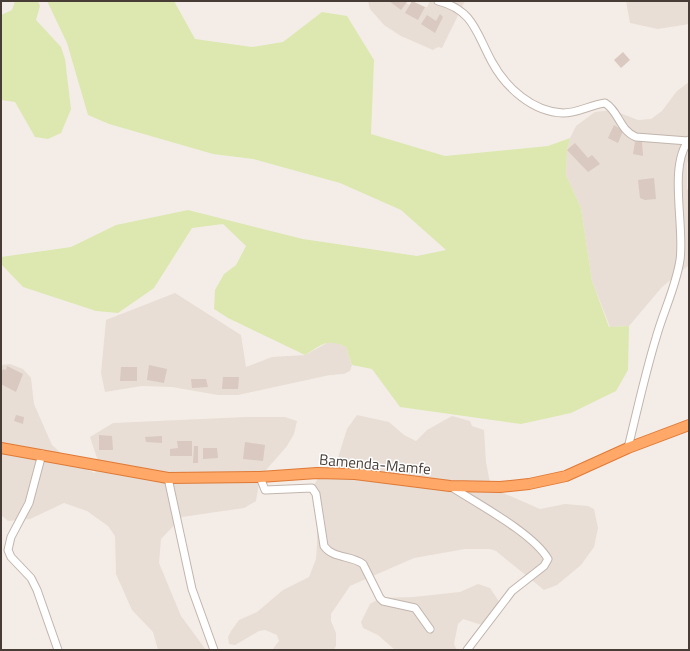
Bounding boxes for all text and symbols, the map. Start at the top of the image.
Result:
street label: Bamenda-Mamfe [318,448,432,480]

